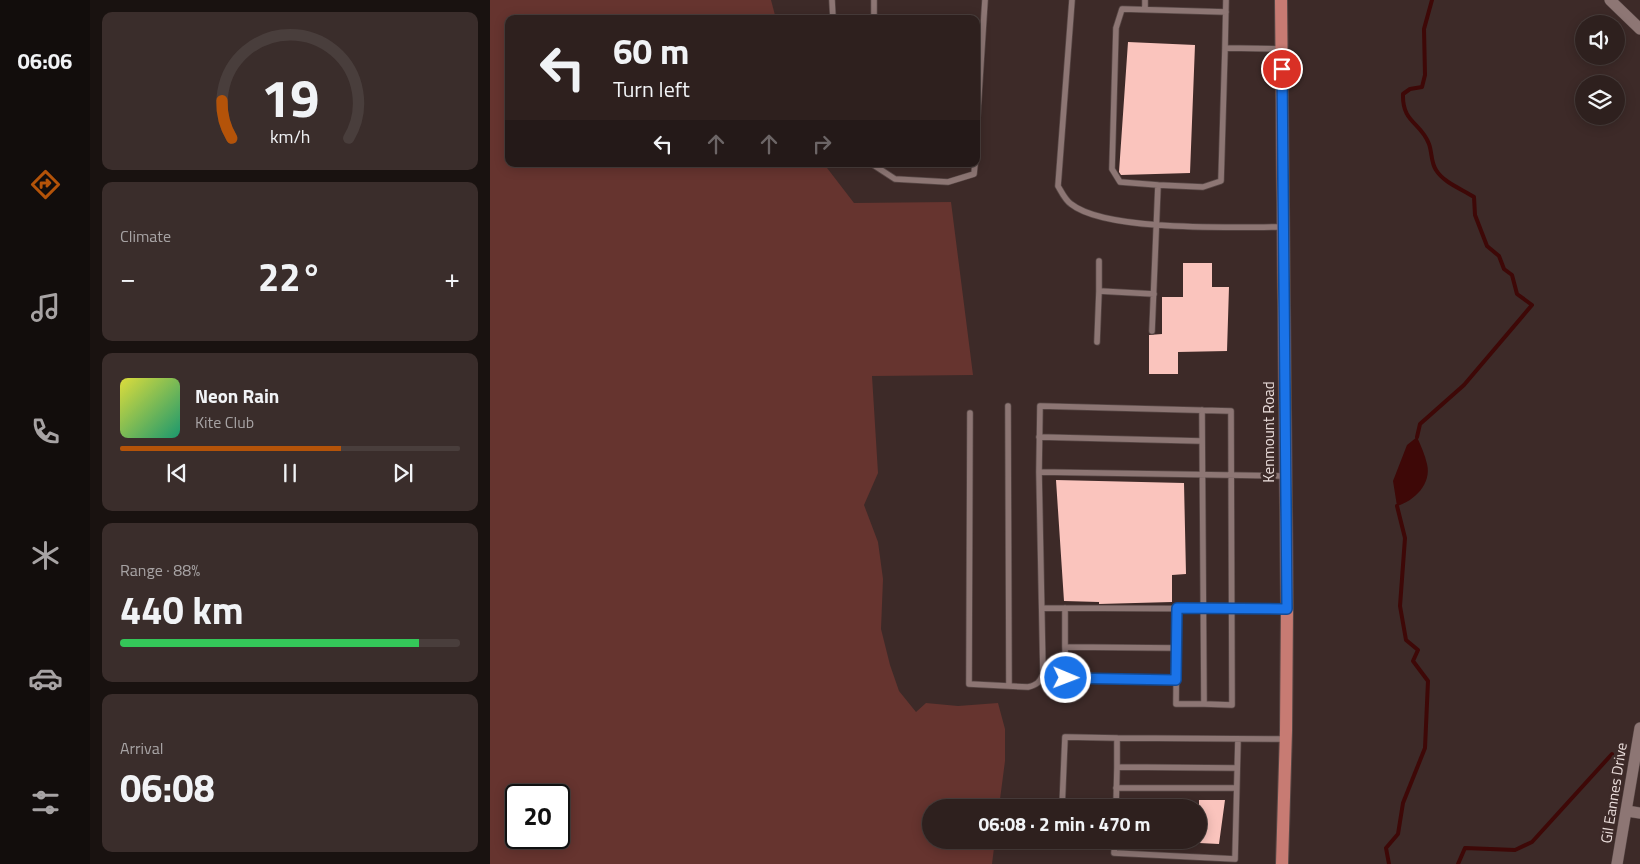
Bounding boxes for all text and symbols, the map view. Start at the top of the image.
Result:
map controls [1575,15,1625,125]
button: sound [1575,15,1625,65]
text: 60 m [613,24,689,78]
icon: left [530,35,595,100]
text: 06:06 [18,44,72,78]
pin [1261,48,1303,90]
icon: arrive [1268,55,1296,83]
text: 19 [261,58,319,137]
text: Turn left [613,72,690,106]
button: layers [1575,75,1625,125]
text: km/h [270,123,310,150]
icon: left [649,130,677,158]
icon: ahead [702,130,730,158]
icon: ahead [755,130,783,158]
icon: right [808,130,836,158]
icon: directions [28,167,63,202]
text: Climate [120,224,171,248]
text: 22° [258,248,322,306]
text: − [120,256,136,299]
text: + [444,256,460,299]
icon: music [28,290,63,325]
text: Neon Rain [195,381,279,410]
street label: Kenmount Road [1257,381,1280,483]
text: Kite Club [195,410,254,434]
icon: phone [28,414,63,449]
icon: previous [163,459,191,487]
icon: pause [276,459,304,487]
icon: next [389,459,417,487]
icon: climate [28,538,63,573]
text: Range · 88% [120,558,200,582]
text: 440 km [120,581,244,639]
position arrow [1039,651,1091,703]
icon: car [28,661,63,696]
text: Arrival [120,736,163,760]
street label: Gil Eannes Drive [1594,741,1633,845]
text: 06:08 [120,759,215,817]
speed limit sign: 20 [505,784,570,849]
icon: filters [28,785,63,820]
text: 06:08 · 2 min · 470 m [978,809,1151,838]

